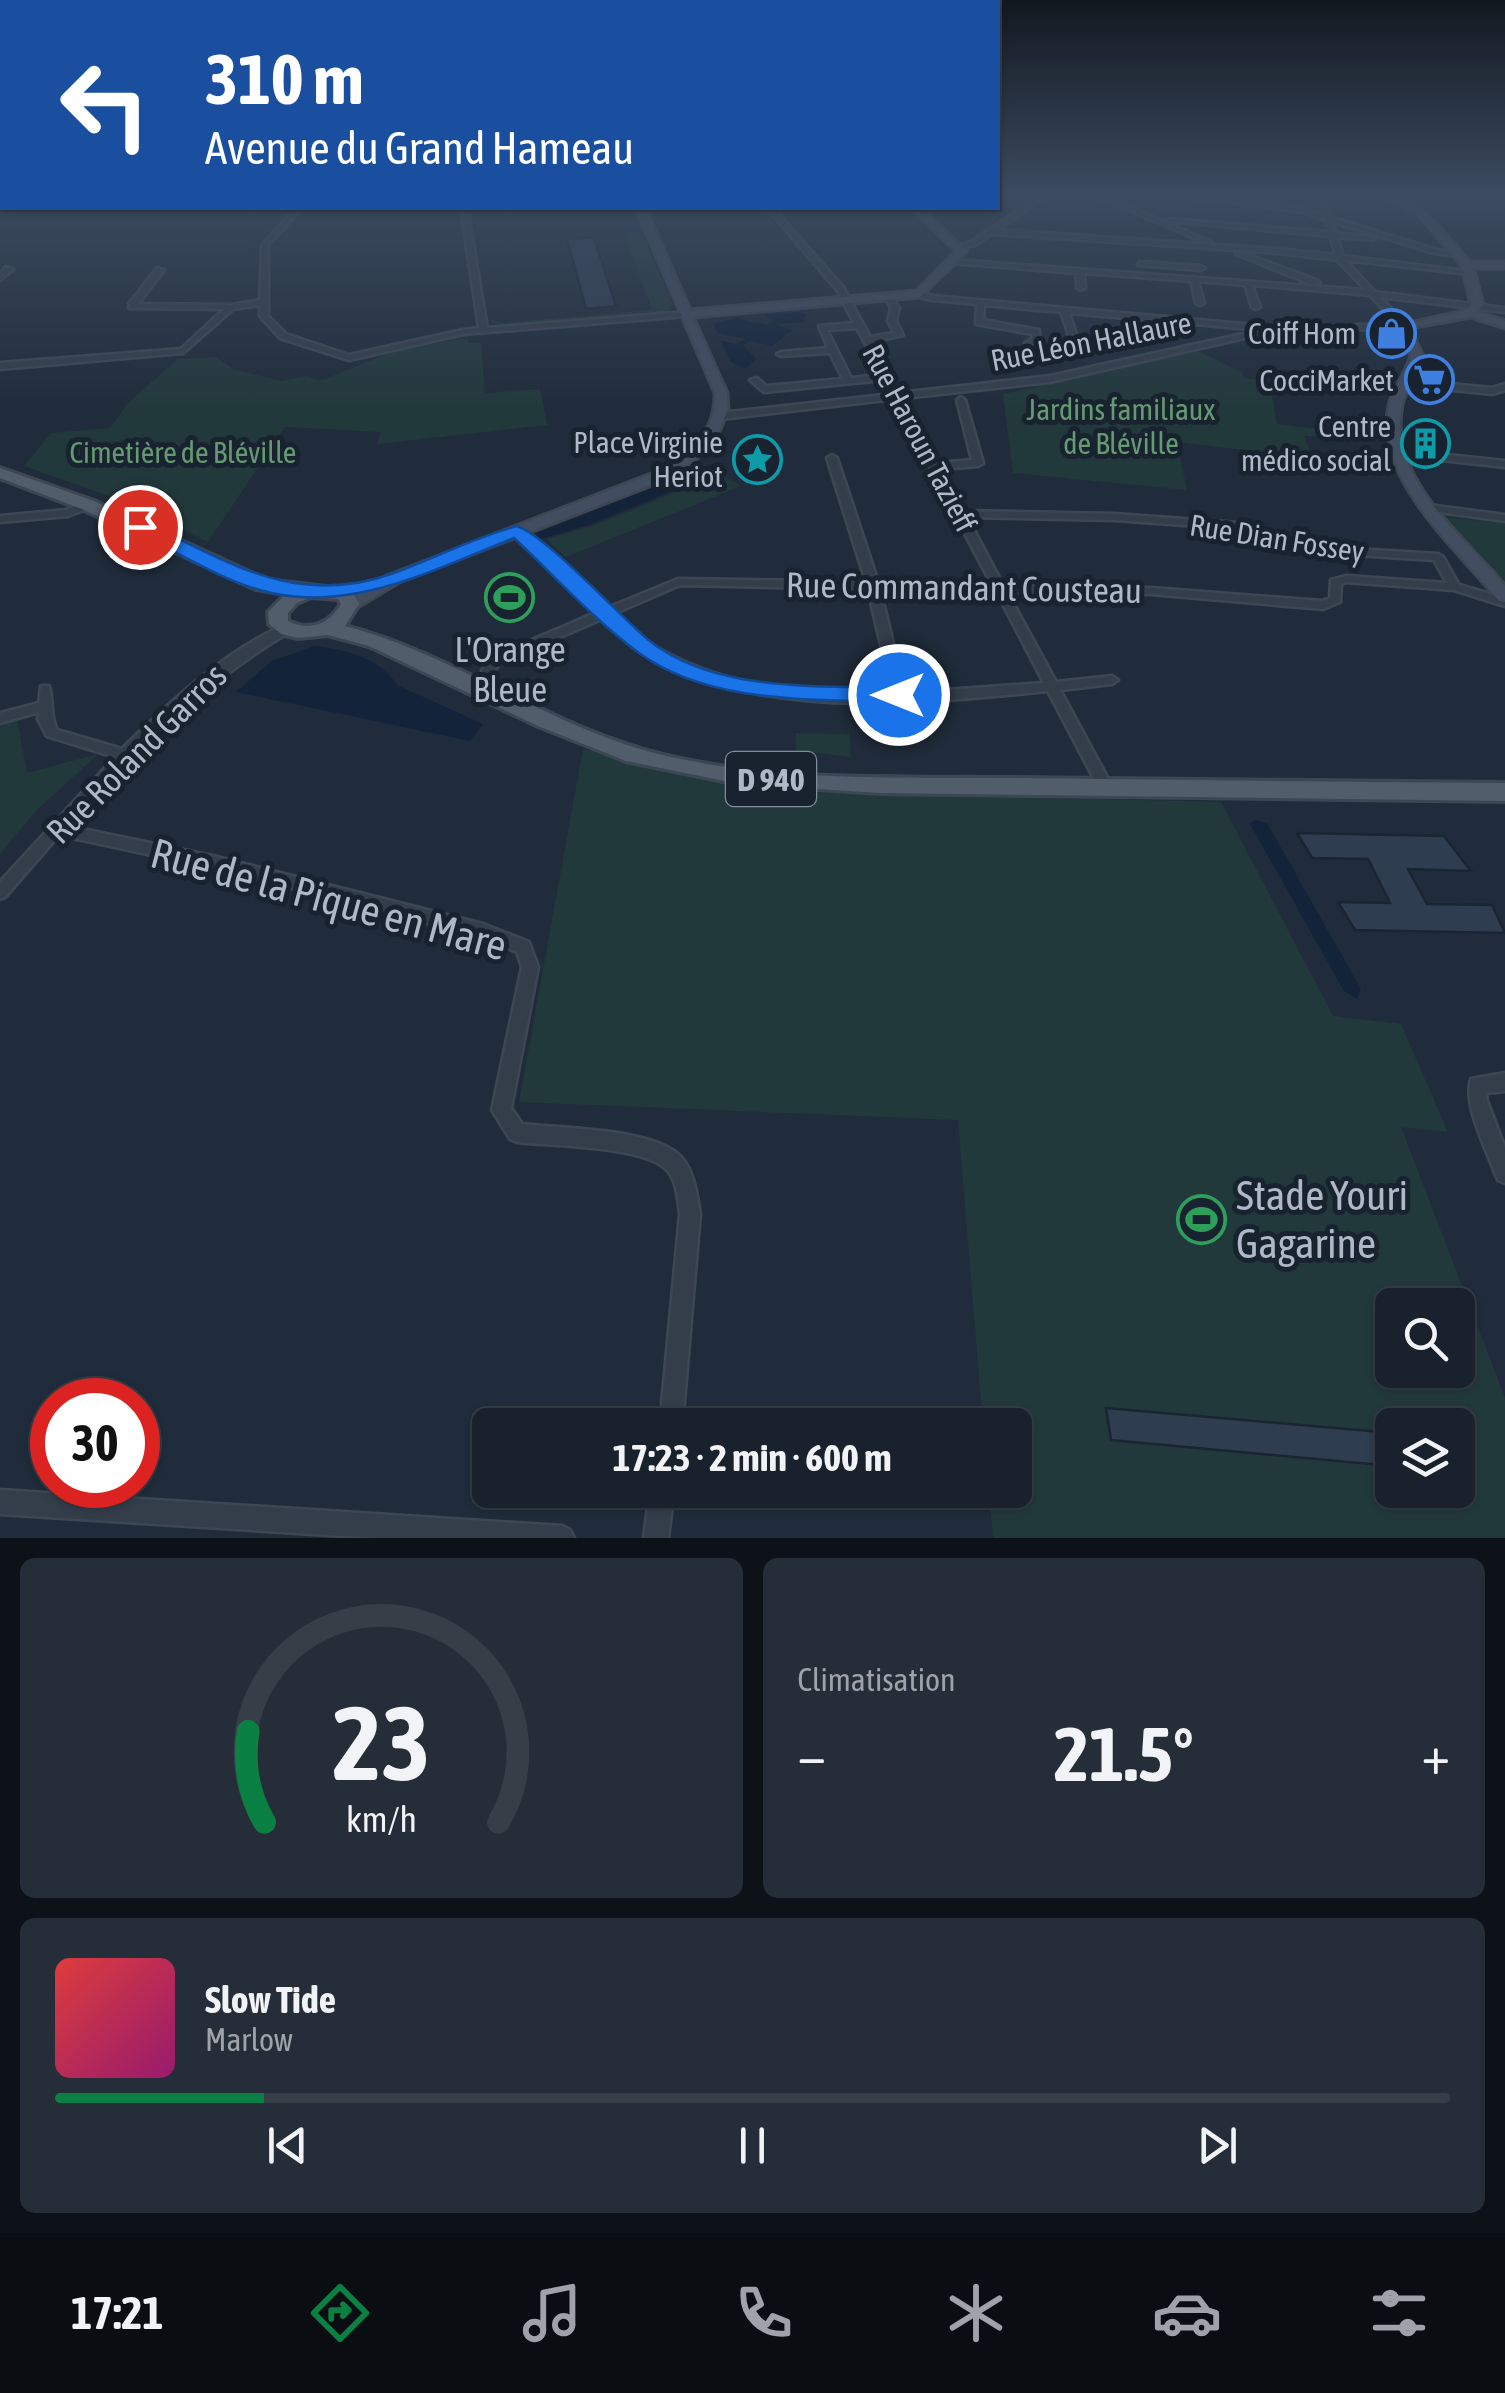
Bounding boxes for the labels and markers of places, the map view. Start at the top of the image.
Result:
shop icon: Coiff Hom [1365,307,1417,359]
place label: Coiff Hom [1248,316,1356,350]
supermarket icon: CocciMarket [1403,354,1455,406]
place label: CocciMarket [1260,363,1394,397]
place label: Centre médico social [1241,409,1391,477]
building icon: Centre médico social [1400,417,1452,469]
place label: Place Virginie Heriot [573,425,723,493]
place icon: Place Virginie Heriot [732,433,784,485]
pin [98,485,183,570]
sports icon: L'Orange Bleue [484,571,536,623]
place label: L'Orange Bleue [454,629,566,709]
place label: Stade Youri Gagarine [1236,1171,1408,1267]
sports icon: Stade Youri Gagarine [1175,1193,1227,1245]

